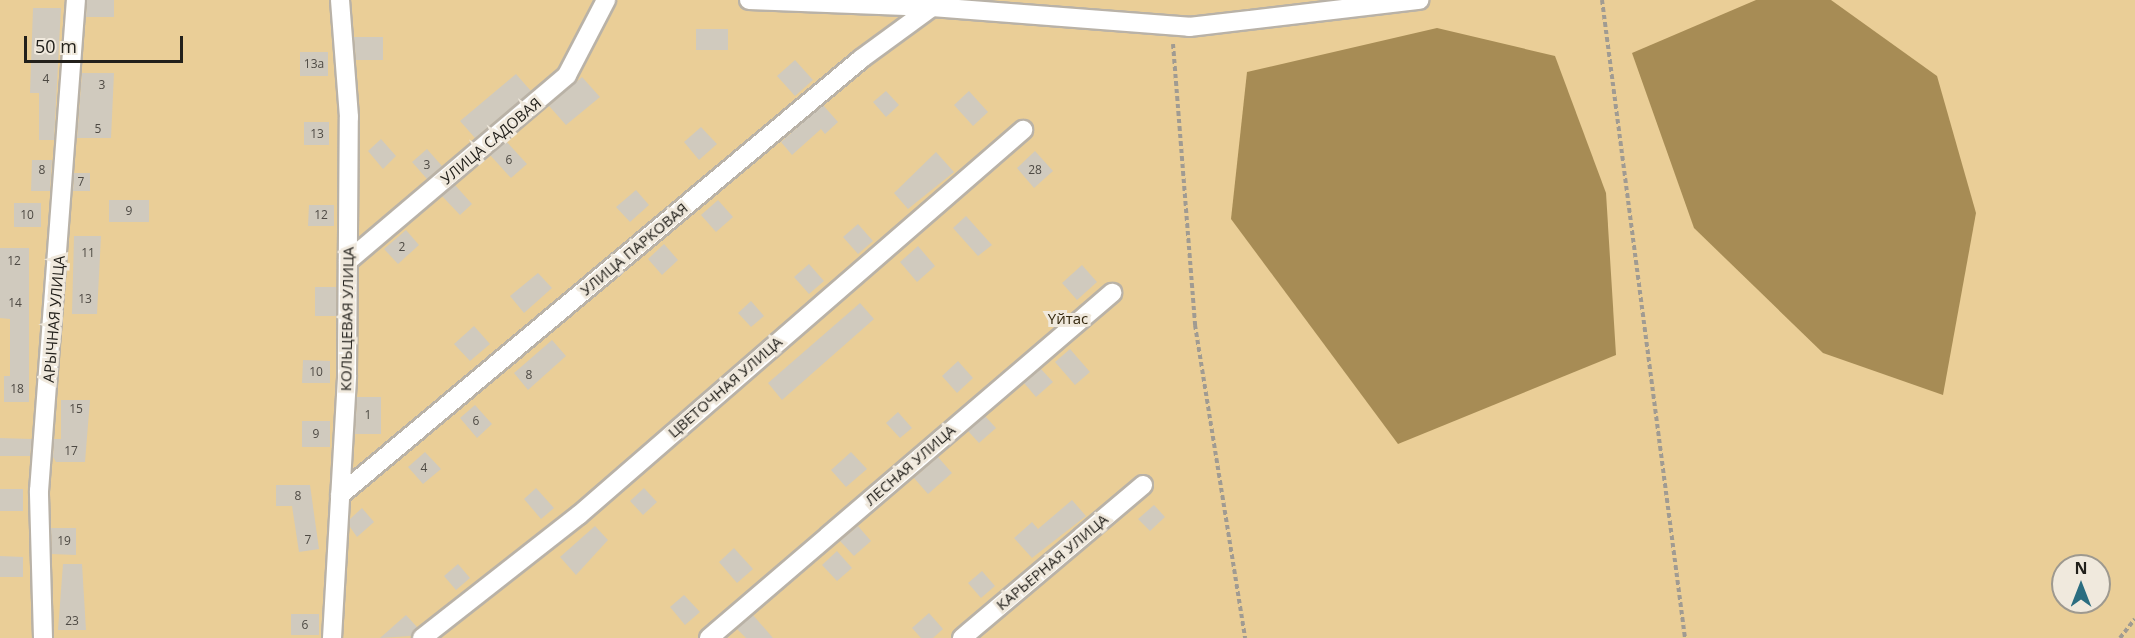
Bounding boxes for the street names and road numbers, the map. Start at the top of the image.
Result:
street label: УЛИЦА САДОВАЯ [437,94,545,188]
street label: УЛИЦА ПАРКОВАЯ [577,199,691,299]
street label: КОЛЬЦЕВАЯ УЛИЦА [337,247,357,391]
street label: АРЫЧНАЯ УЛИЦА [39,255,69,383]
street label: ЦВЕТОЧНАЯ УЛИЦА [664,333,786,441]
street label: ЛЕСНАЯ УЛИЦА [861,421,959,509]
street label: КАРЬЕРНАЯ УЛИЦА [993,510,1111,614]

